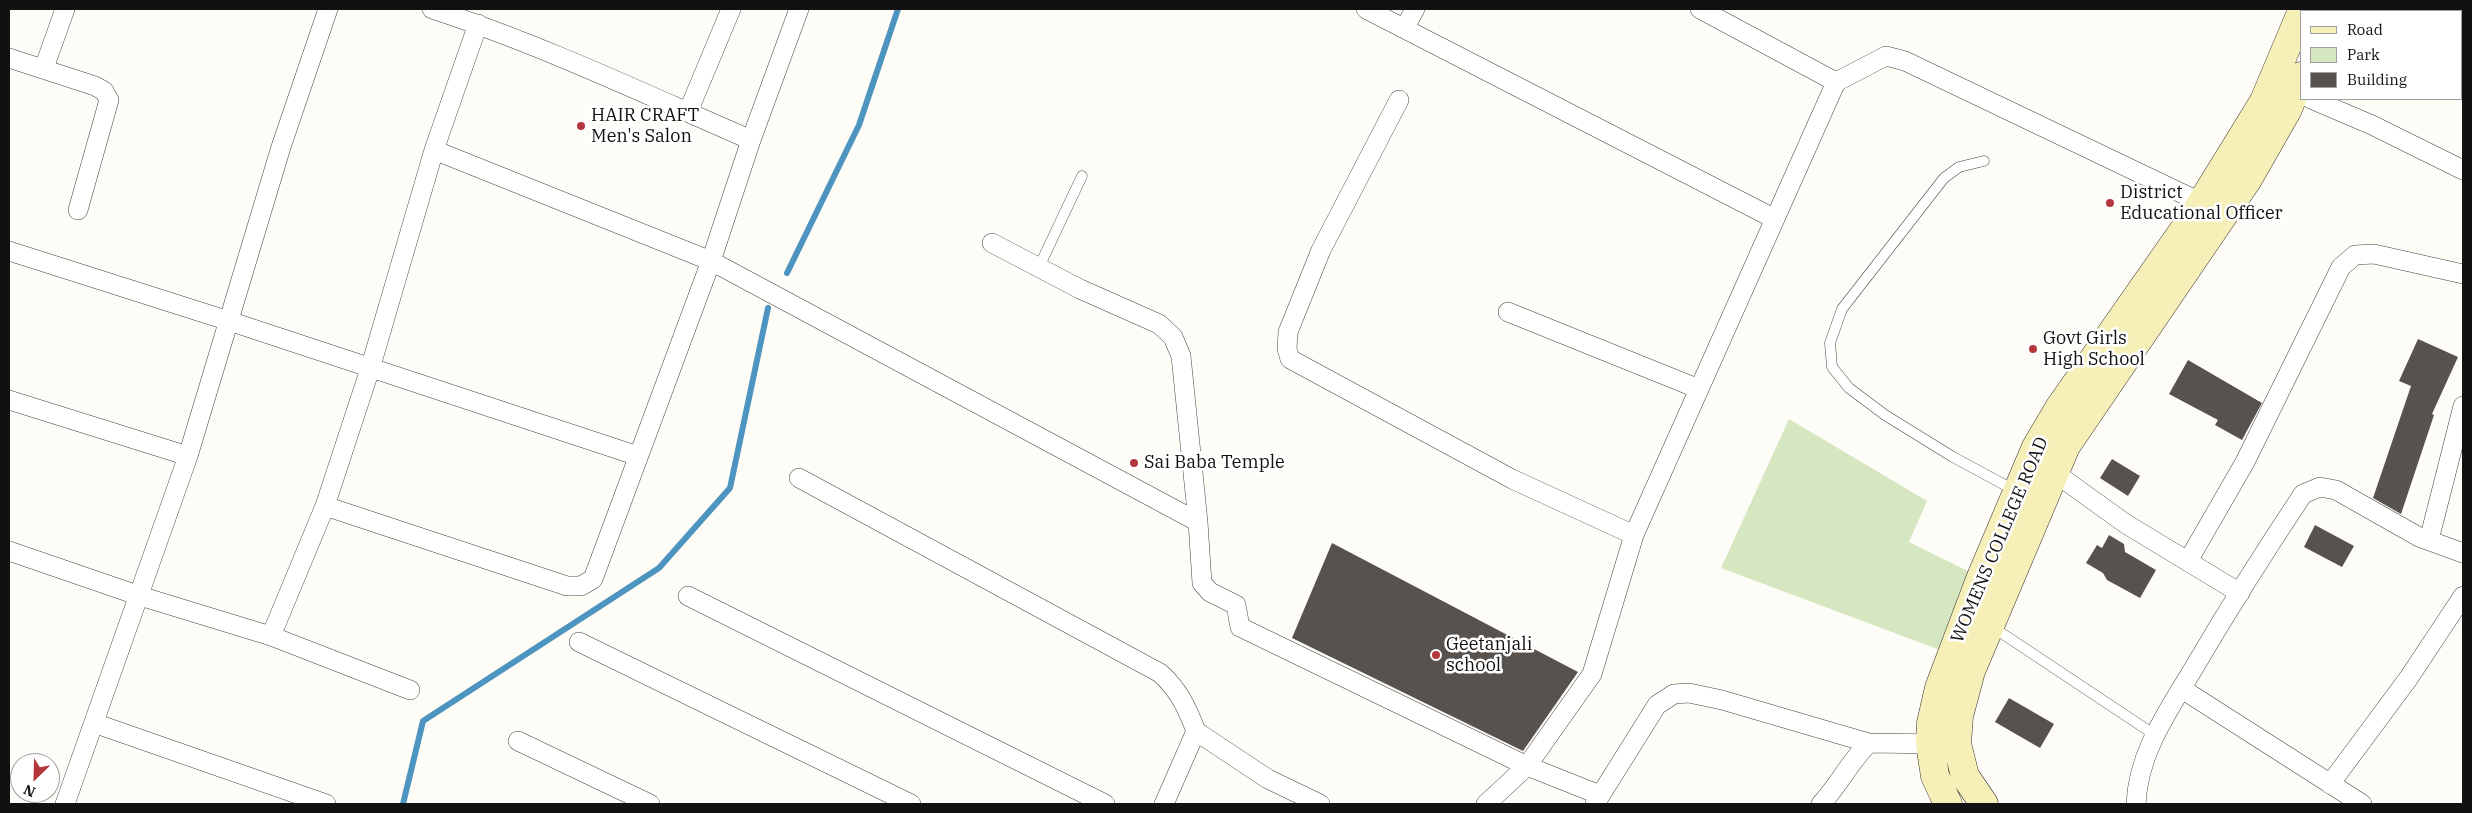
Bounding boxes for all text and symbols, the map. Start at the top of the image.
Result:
legend [2300,10,2462,100]
text: Road [2347,20,2383,39]
text: Park [2347,45,2380,64]
text: Building [2347,70,2407,89]
place label: HAIR CRAFT Men's Salon [591,105,699,148]
marker: HAIR CRAFT Men's Salon [575,120,587,132]
place label: District Educational Officer [2120,182,2283,224]
marker: District Educational Officer [2104,197,2116,209]
place label: Govt Girls High School [2043,328,2145,370]
marker: Govt Girls High School [2027,343,2039,355]
street label: WOMENS COLLEGE ROAD [1947,434,2053,646]
place label: Sai Baba Temple [1144,452,1285,474]
marker: Sai Baba Temple [1128,457,1140,469]
place label: Geetanjali school [1446,634,1532,676]
marker: Geetanjali school [1430,649,1442,661]
north arrow [10,753,60,803]
text: N [21,780,38,801]

